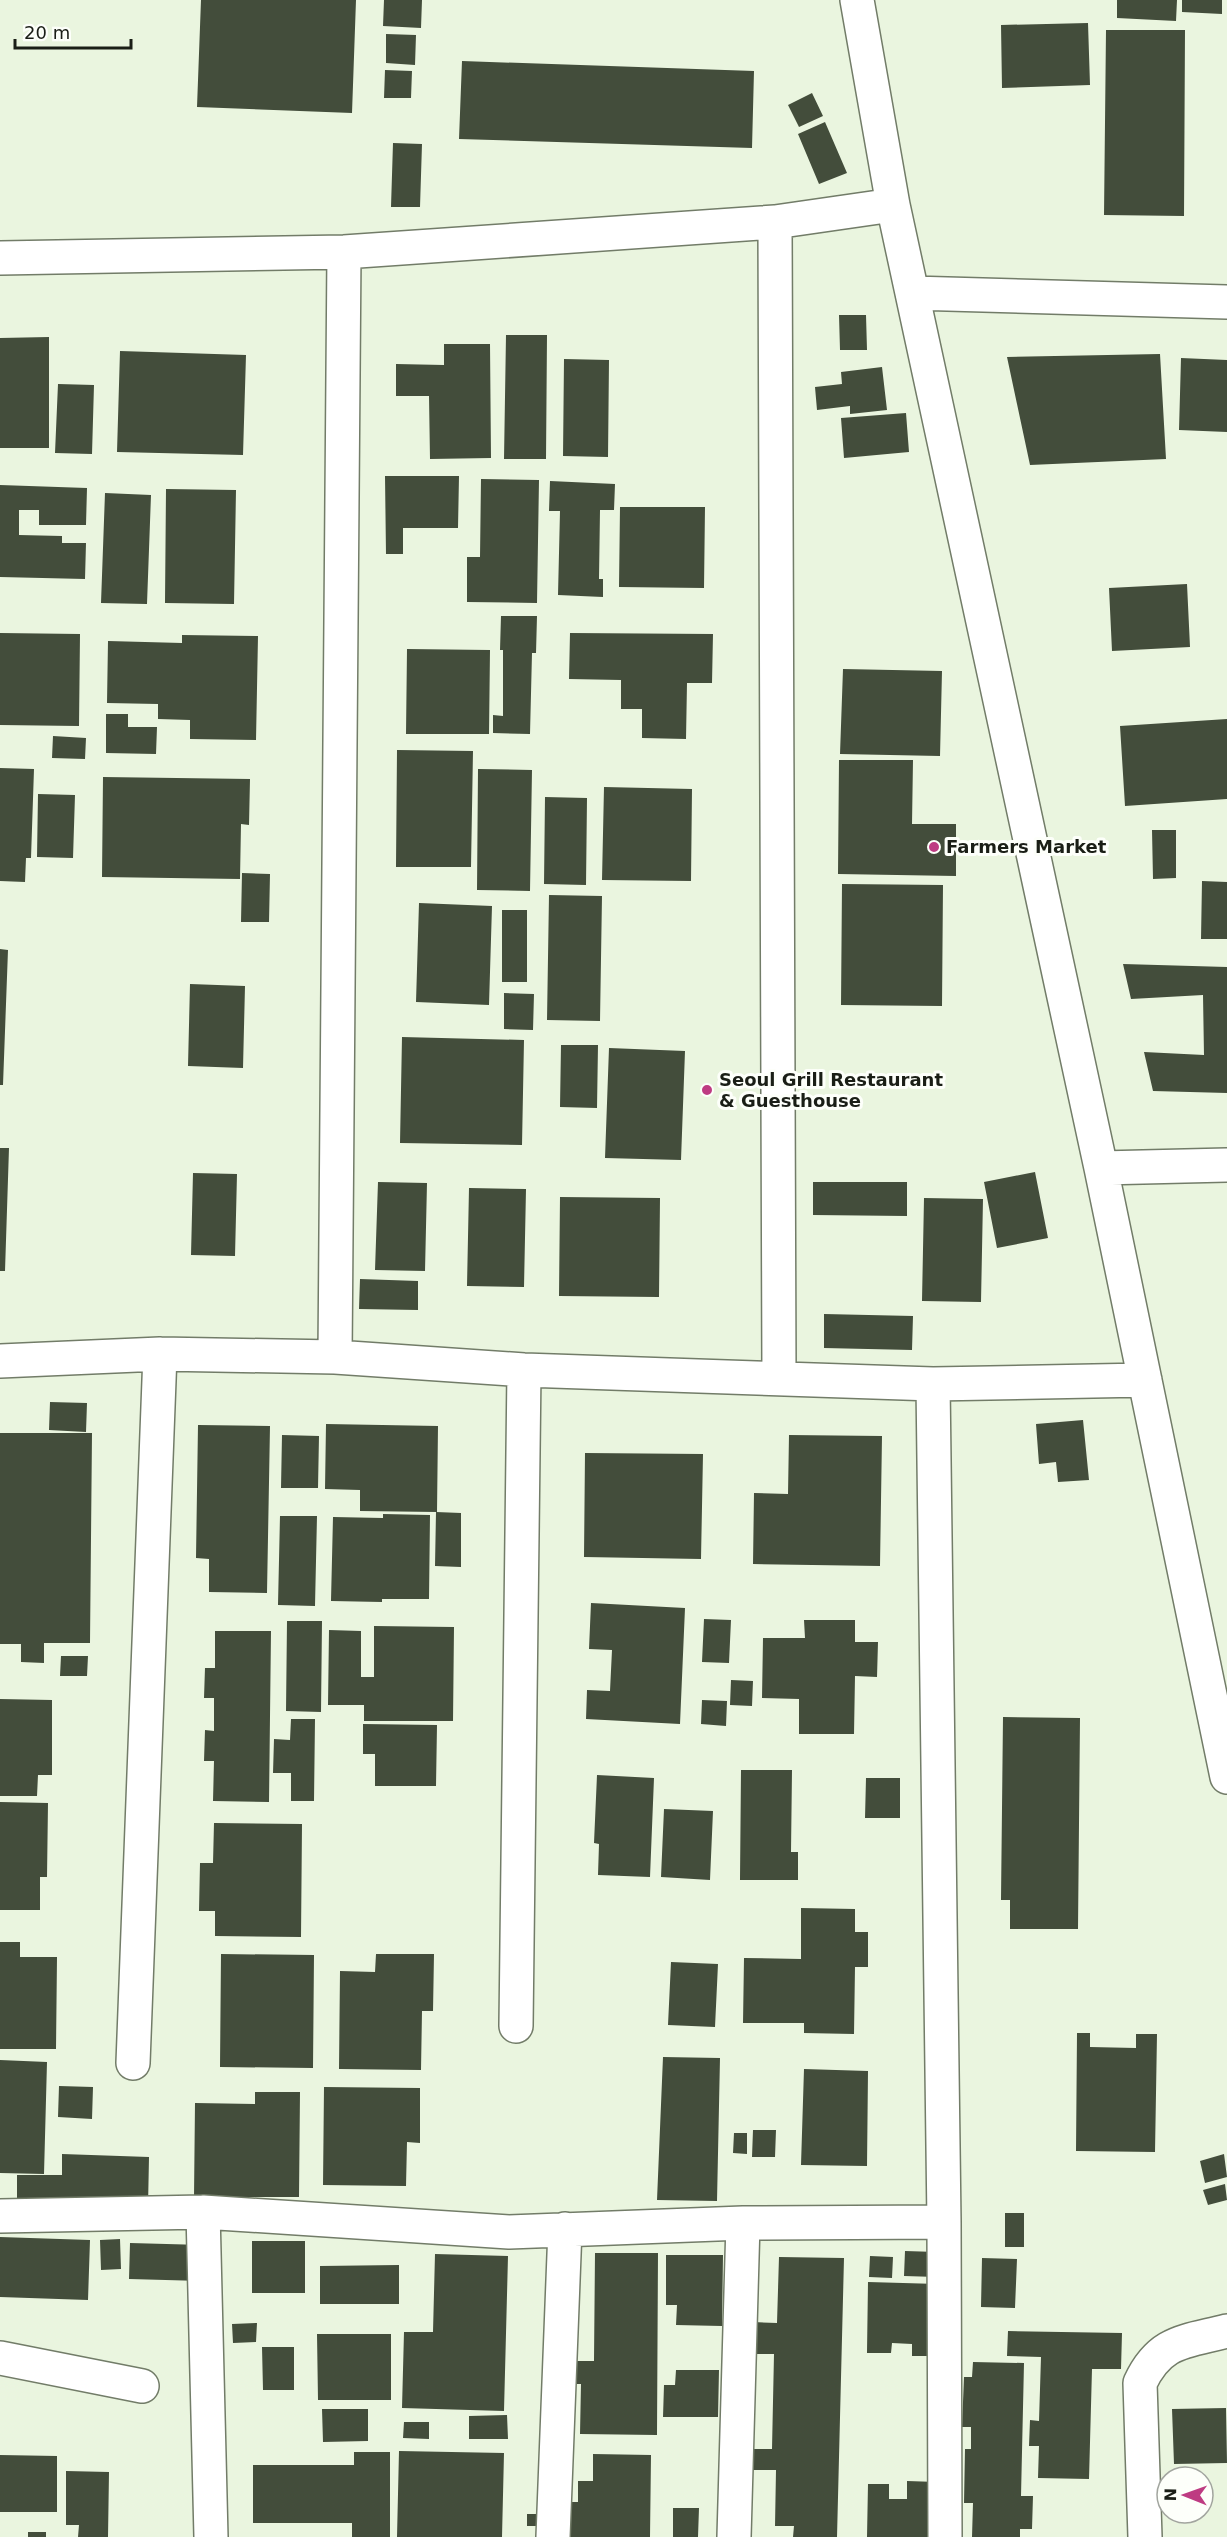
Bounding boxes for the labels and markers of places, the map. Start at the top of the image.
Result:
place label: Farmers Market [946,836,1107,857]
marker: Farmers Market [927,840,941,854]
place label: Seoul Grill Restaurant & Guesthouse [719,1069,943,1111]
marker: Seoul Grill Restaurant & Guesthouse [700,1083,714,1097]

